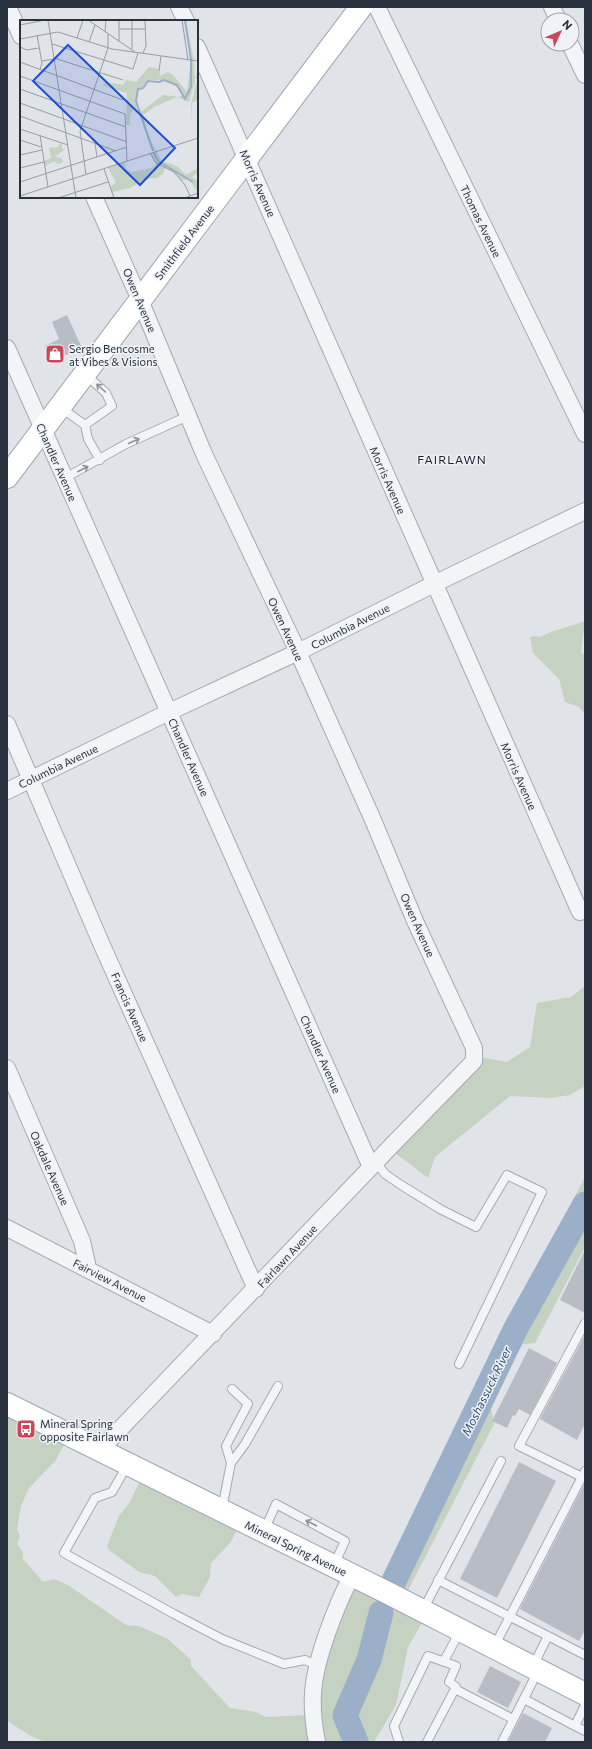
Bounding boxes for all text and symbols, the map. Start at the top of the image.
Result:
north arrow [540,12,580,52]
text: N [560,17,575,32]
inset map [20,20,198,198]
street label: Morris Avenue [237,147,279,219]
street label: Thomas Avenue [458,183,504,260]
street label: Smithfield Avenue [152,202,217,282]
street label: Owen Avenue [121,266,159,334]
place label: Sergio Bencosme at Vibes & Visions [69,342,157,368]
shop icon: Sergio Bencosme at Vibes & Visions [44,343,66,365]
one-way arrow [96,383,106,393]
street label: Chandler Avenue [34,421,80,503]
one-way arrow [128,437,140,444]
street label: Morris Avenue [367,444,409,516]
district label: FAIRLAWN [417,452,487,466]
one-way arrow [76,465,88,472]
street label: Owen Avenue [266,595,306,663]
street label: Columbia Avenue [309,600,392,651]
street label: Chandler Avenue [166,716,212,798]
street label: Morris Avenue [498,740,540,812]
street label: Columbia Avenue [16,741,100,791]
street label: Owen Avenue [398,891,438,959]
street label: Francis Avenue [109,970,151,1044]
street label: Chandler Avenue [298,1013,344,1095]
street label: Oakdale Avenue [28,1129,72,1207]
street label: Fairlawn Avenue [254,1222,320,1290]
street label: Fairview Avenue [71,1256,149,1304]
water label: Moshassuck River [458,1343,514,1438]
place label: Mineral Spring opposite Fairlawn [40,1417,129,1443]
bus stop icon: Mineral Spring opposite Fairlawn [15,1418,37,1440]
street label: Mineral Spring Avenue [243,1518,349,1578]
one-way arrow [305,1519,317,1526]

